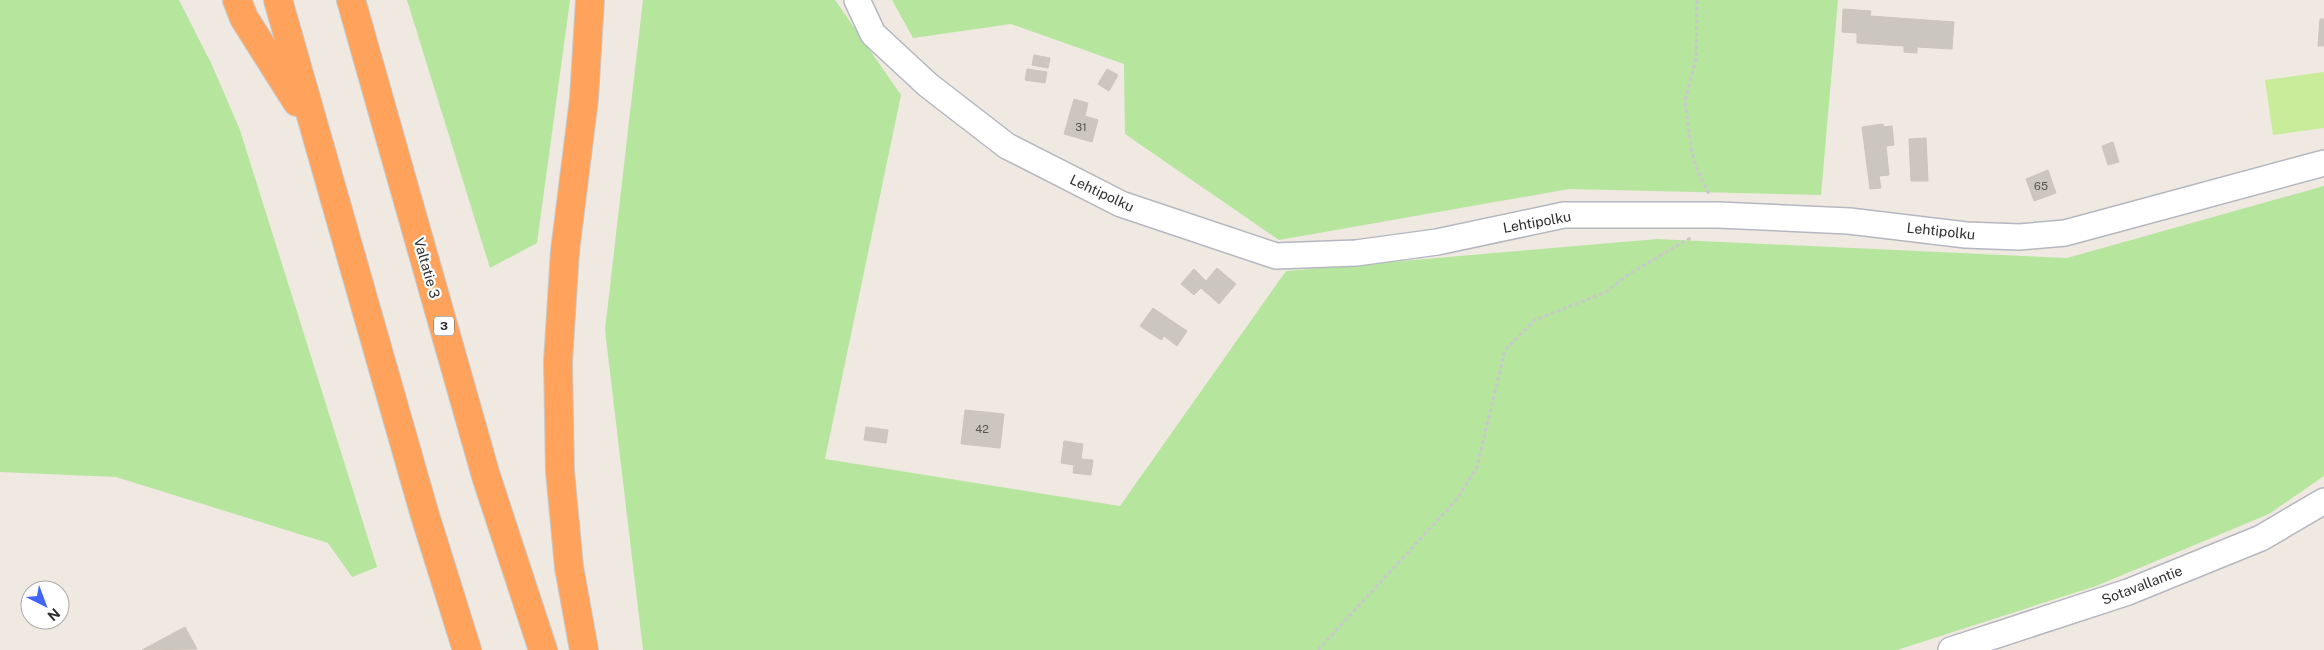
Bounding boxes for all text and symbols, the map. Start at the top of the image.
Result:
house number: 31 [1075,121,1087,133]
street label: Lehtipolku [1067,171,1137,215]
house number: 65 [2034,180,2048,192]
street label: Lehtipolku [1502,208,1572,236]
street label: Lehtipolku [1906,219,1976,243]
street label: Valtatie 3 [411,236,443,300]
road number: 3 [434,316,454,336]
house number: 42 [975,423,989,435]
street label: Sotavallantie [2099,562,2185,608]
north arrow [20,580,70,630]
text: N [44,605,63,624]

